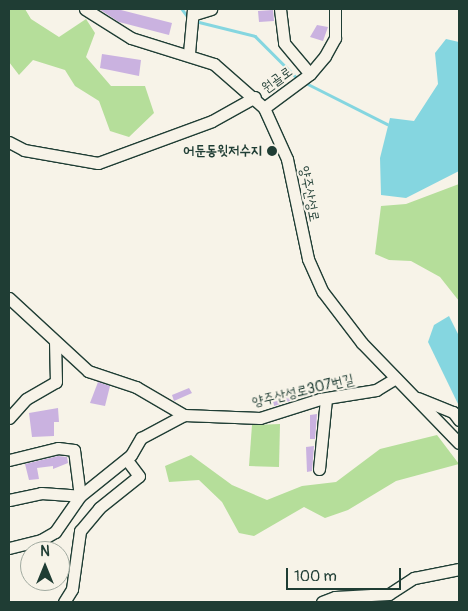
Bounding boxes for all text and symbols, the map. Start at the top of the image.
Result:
street label: 원골로 [258,63,296,97]
place label: 어둔동윗저수지 [183,143,262,159]
marker: 어둔동윗저수지 [266,145,278,157]
street label: 양주산성로 [295,165,323,223]
street label: 양주산성로307번길 [251,371,355,411]
north arrow [20,541,70,591]
text: N [40,543,50,560]
scale bar [288,558,403,590]
text: 100 m [294,567,337,586]

